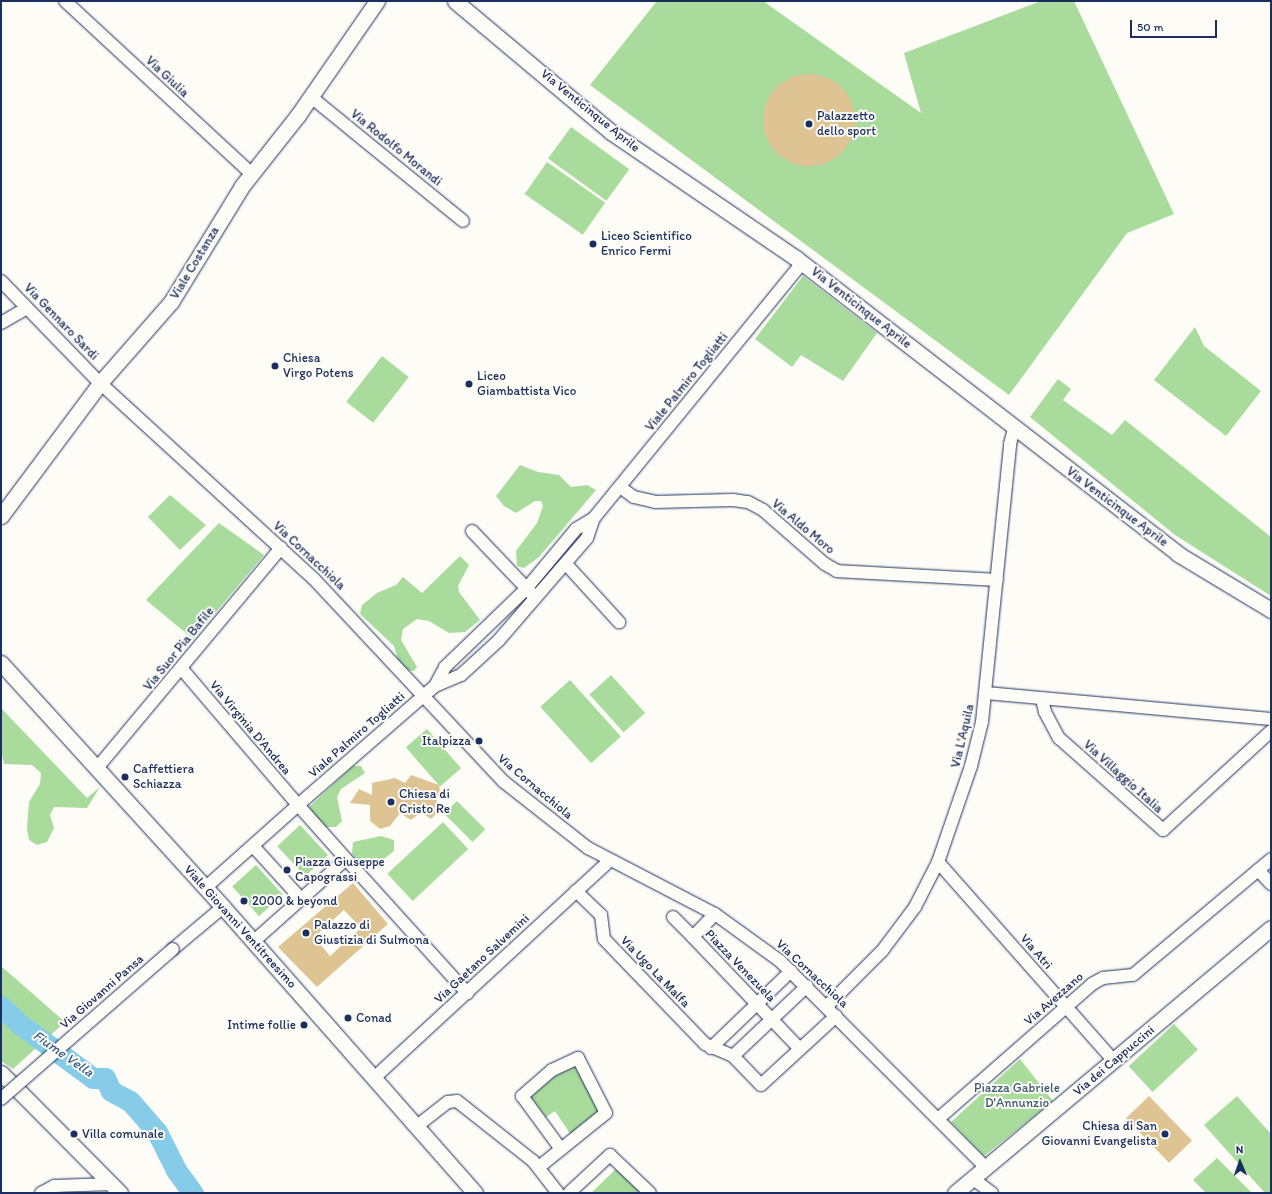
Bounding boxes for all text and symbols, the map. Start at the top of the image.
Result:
scale bar [1132,12,1219,38]
text: 50 m [1137,20,1163,34]
street label: Via Giulia [142,53,192,101]
street label: Via Venticinque Aprile [538,67,642,155]
street label: Via Rodolfo Morandi [347,107,445,189]
place label: Palazzetto dello sport [817,109,876,140]
marker: Palazzetto dello sport [804,119,814,129]
street label: Viale Costanza [167,224,223,302]
place label: Liceo Scientifico Enrico Fermi [601,229,692,260]
marker: Liceo Scientifico Enrico Fermi [588,239,598,249]
street label: Via Venticinque Aprile [808,264,914,352]
street label: Via Gennaro Sardi [21,280,101,364]
street label: Viale Palmiro Togliatti [643,330,731,434]
place label: Chiesa Virgo Potens [283,351,353,382]
marker: Chiesa Virgo Potens [270,361,280,371]
place label: Liceo Giambattista Vico [477,369,576,400]
marker: Liceo Giambattista Vico [464,379,474,389]
street label: Via Venticinque Aprile [1064,464,1170,550]
street label: Via Aldo Moro [768,496,838,558]
street label: Via Cornacchiola [270,519,348,593]
street label: Via Suor Pia Bafile [141,604,217,694]
street label: Via Virginia D'Andrea [206,678,294,778]
street label: Viale Palmiro Togliatti [306,689,408,781]
street label: Via L'Aquila [948,702,978,770]
place label: Italpizza [422,733,471,749]
marker: Italpizza [474,736,484,746]
street label: Via Villaggio Italia [1080,737,1166,817]
street label: Via Cornacchiola [494,751,576,823]
place label: Caffettiera Schiazza [133,762,194,793]
marker: Caffettiera Schiazza [120,772,130,782]
place label: Chiesa di Cristo Re [399,787,450,818]
marker: Chiesa di Cristo Re [386,797,396,807]
place label: Piazza Giuseppe Capograssi [295,855,385,886]
street label: Viale Giovanni Ventitreesimo [181,862,299,992]
marker: Piazza Giuseppe Capograssi [282,865,292,875]
place label: 2000 & beyond [252,893,337,909]
marker: 2000 & beyond [239,896,249,906]
street label: Via Gaetano Salvemini [431,911,533,1007]
place label: Palazzo di Giustizia di Sulmona [314,918,429,949]
street label: Piazza Venezuela [701,926,779,1006]
marker: Palazzo di Giustizia di Sulmona [301,928,311,938]
street label: Via Atri [1016,931,1056,973]
street label: Via Ugo La Malfa [617,933,693,1011]
street label: Via Cornacchiola [773,937,851,1011]
street label: Via Giovanni Pansa [57,951,147,1033]
street label: Via Avezzano [1021,969,1087,1029]
place label: Conad [356,1010,392,1026]
marker: Conad [343,1013,353,1023]
place label: Intime follie [227,1017,296,1033]
marker: Intime follie [299,1020,309,1030]
street label: Via dei Cappuccini [1070,1023,1158,1099]
water label: Fiume Vella [30,1027,96,1081]
park label: Piazza Gabriele D'Annunzio [974,1081,1060,1112]
place label: Chiesa di San Giovanni Evangelista [1041,1119,1157,1150]
place label: Villa comunale [82,1126,164,1142]
marker: Villa comunale [69,1129,79,1139]
marker: Chiesa di San Giovanni Evangelista [1160,1129,1170,1139]
north arrow [1220,1142,1260,1182]
text: N [1236,1143,1244,1156]

